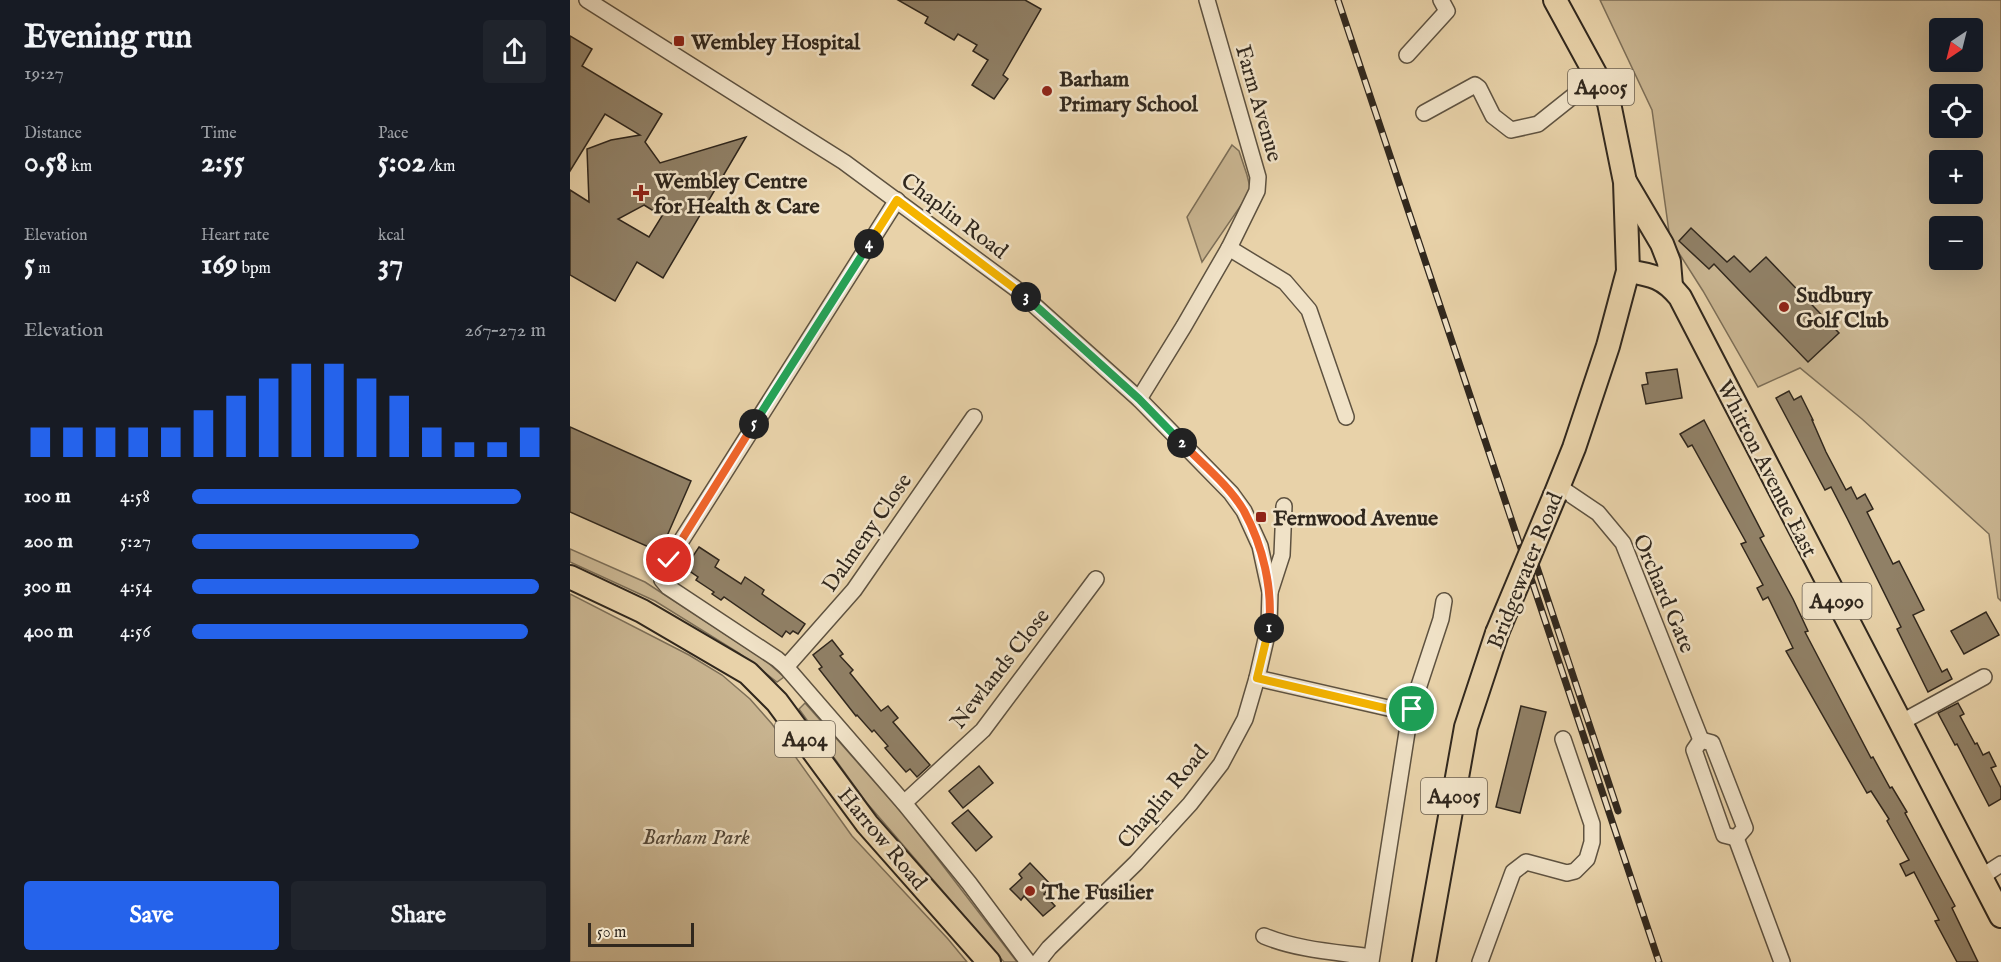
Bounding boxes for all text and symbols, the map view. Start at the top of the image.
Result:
text: Evening run [24,17,192,59]
north arrow [1929,18,1983,72]
map controls [1929,18,1983,270]
button: share [483,20,546,83]
place label: Wembley Hospital [690,29,861,57]
marker: Wembley Hospital [672,34,686,48]
street label: Farm Avenue [1228,42,1288,165]
text: 19:27 [24,61,64,86]
place label: Barham Primary School [1059,66,1199,119]
road number: A4005 [1568,69,1634,105]
marker: Barham Primary School [1040,84,1054,98]
button: locate [1929,84,1983,138]
text: Distance [24,124,82,144]
text: Time [201,124,237,144]
text: Pace [378,124,408,144]
text: 0.58 [24,144,68,182]
text: 2:55 [201,144,245,182]
text: 5:02 [378,144,426,182]
button: + [1929,150,1983,204]
text: km [68,157,92,177]
text: /km [426,157,455,177]
street label: Chaplin Road [895,167,1013,266]
place label: Wembley Centre for Health & Care [653,168,820,221]
marker: Wembley Centre for Health & Care [632,184,650,202]
button: − [1929,216,1983,270]
text: Elevation [24,226,87,246]
text: Heart rate [201,226,269,246]
text: kcal [378,226,405,246]
pin: 4 [854,229,884,259]
text: 4 [865,234,873,254]
text: 5 [24,246,35,284]
text: 169 [201,246,238,284]
text: 37 [378,246,403,284]
text: m [35,259,51,279]
text: bpm [238,259,271,279]
pin: 3 [1011,282,1041,312]
place label: Sudbury Golf Club [1796,282,1889,335]
text: 3 [1023,287,1029,307]
marker: Sudbury Golf Club [1777,300,1791,314]
text: Elevation [24,318,103,343]
text: 267–272 m [464,318,546,343]
street label: Whitton Avenue East [1710,376,1823,562]
pin: 5 [739,409,769,439]
text: 5 [751,414,757,434]
pin: 2 [1167,428,1197,458]
text: 2 [1178,433,1186,453]
street label: Dalmeny Close [816,468,919,598]
text: 100 m [24,484,71,509]
text: 4:58 [120,484,150,509]
street label: Bridgewater Road [1482,488,1570,653]
place label: Fernwood Avenue [1273,505,1438,533]
marker: Fernwood Avenue [1254,510,1268,524]
text: 200 m [24,529,73,554]
text: 5:27 [120,529,151,554]
street label: Orchard Gate [1626,530,1701,657]
pin [643,534,694,585]
icon: check [652,543,685,576]
text: 300 m [24,574,71,599]
text: 4:54 [120,574,152,599]
road number: A4090 [1802,583,1872,619]
street label: Newlands Close [945,603,1056,735]
pin: 1 [1254,613,1284,643]
text: 1 [1266,618,1272,638]
text: 400 m [24,619,73,644]
text: 4:56 [120,619,151,644]
pin [1386,683,1437,734]
icon: arrive [1395,692,1428,725]
road number: A404 [775,721,835,757]
street label: Chaplin Road [1112,739,1215,855]
road number: A4005 [1421,778,1487,814]
street label: Harrow Road [831,782,933,896]
park label: Barham Park [642,824,750,852]
place label: The Fusilier [1041,879,1154,907]
button: Save [24,881,279,950]
button: Share [291,881,546,950]
marker: The Fusilier [1023,884,1037,898]
scale bar [588,920,694,948]
text: 50 m [597,923,626,943]

